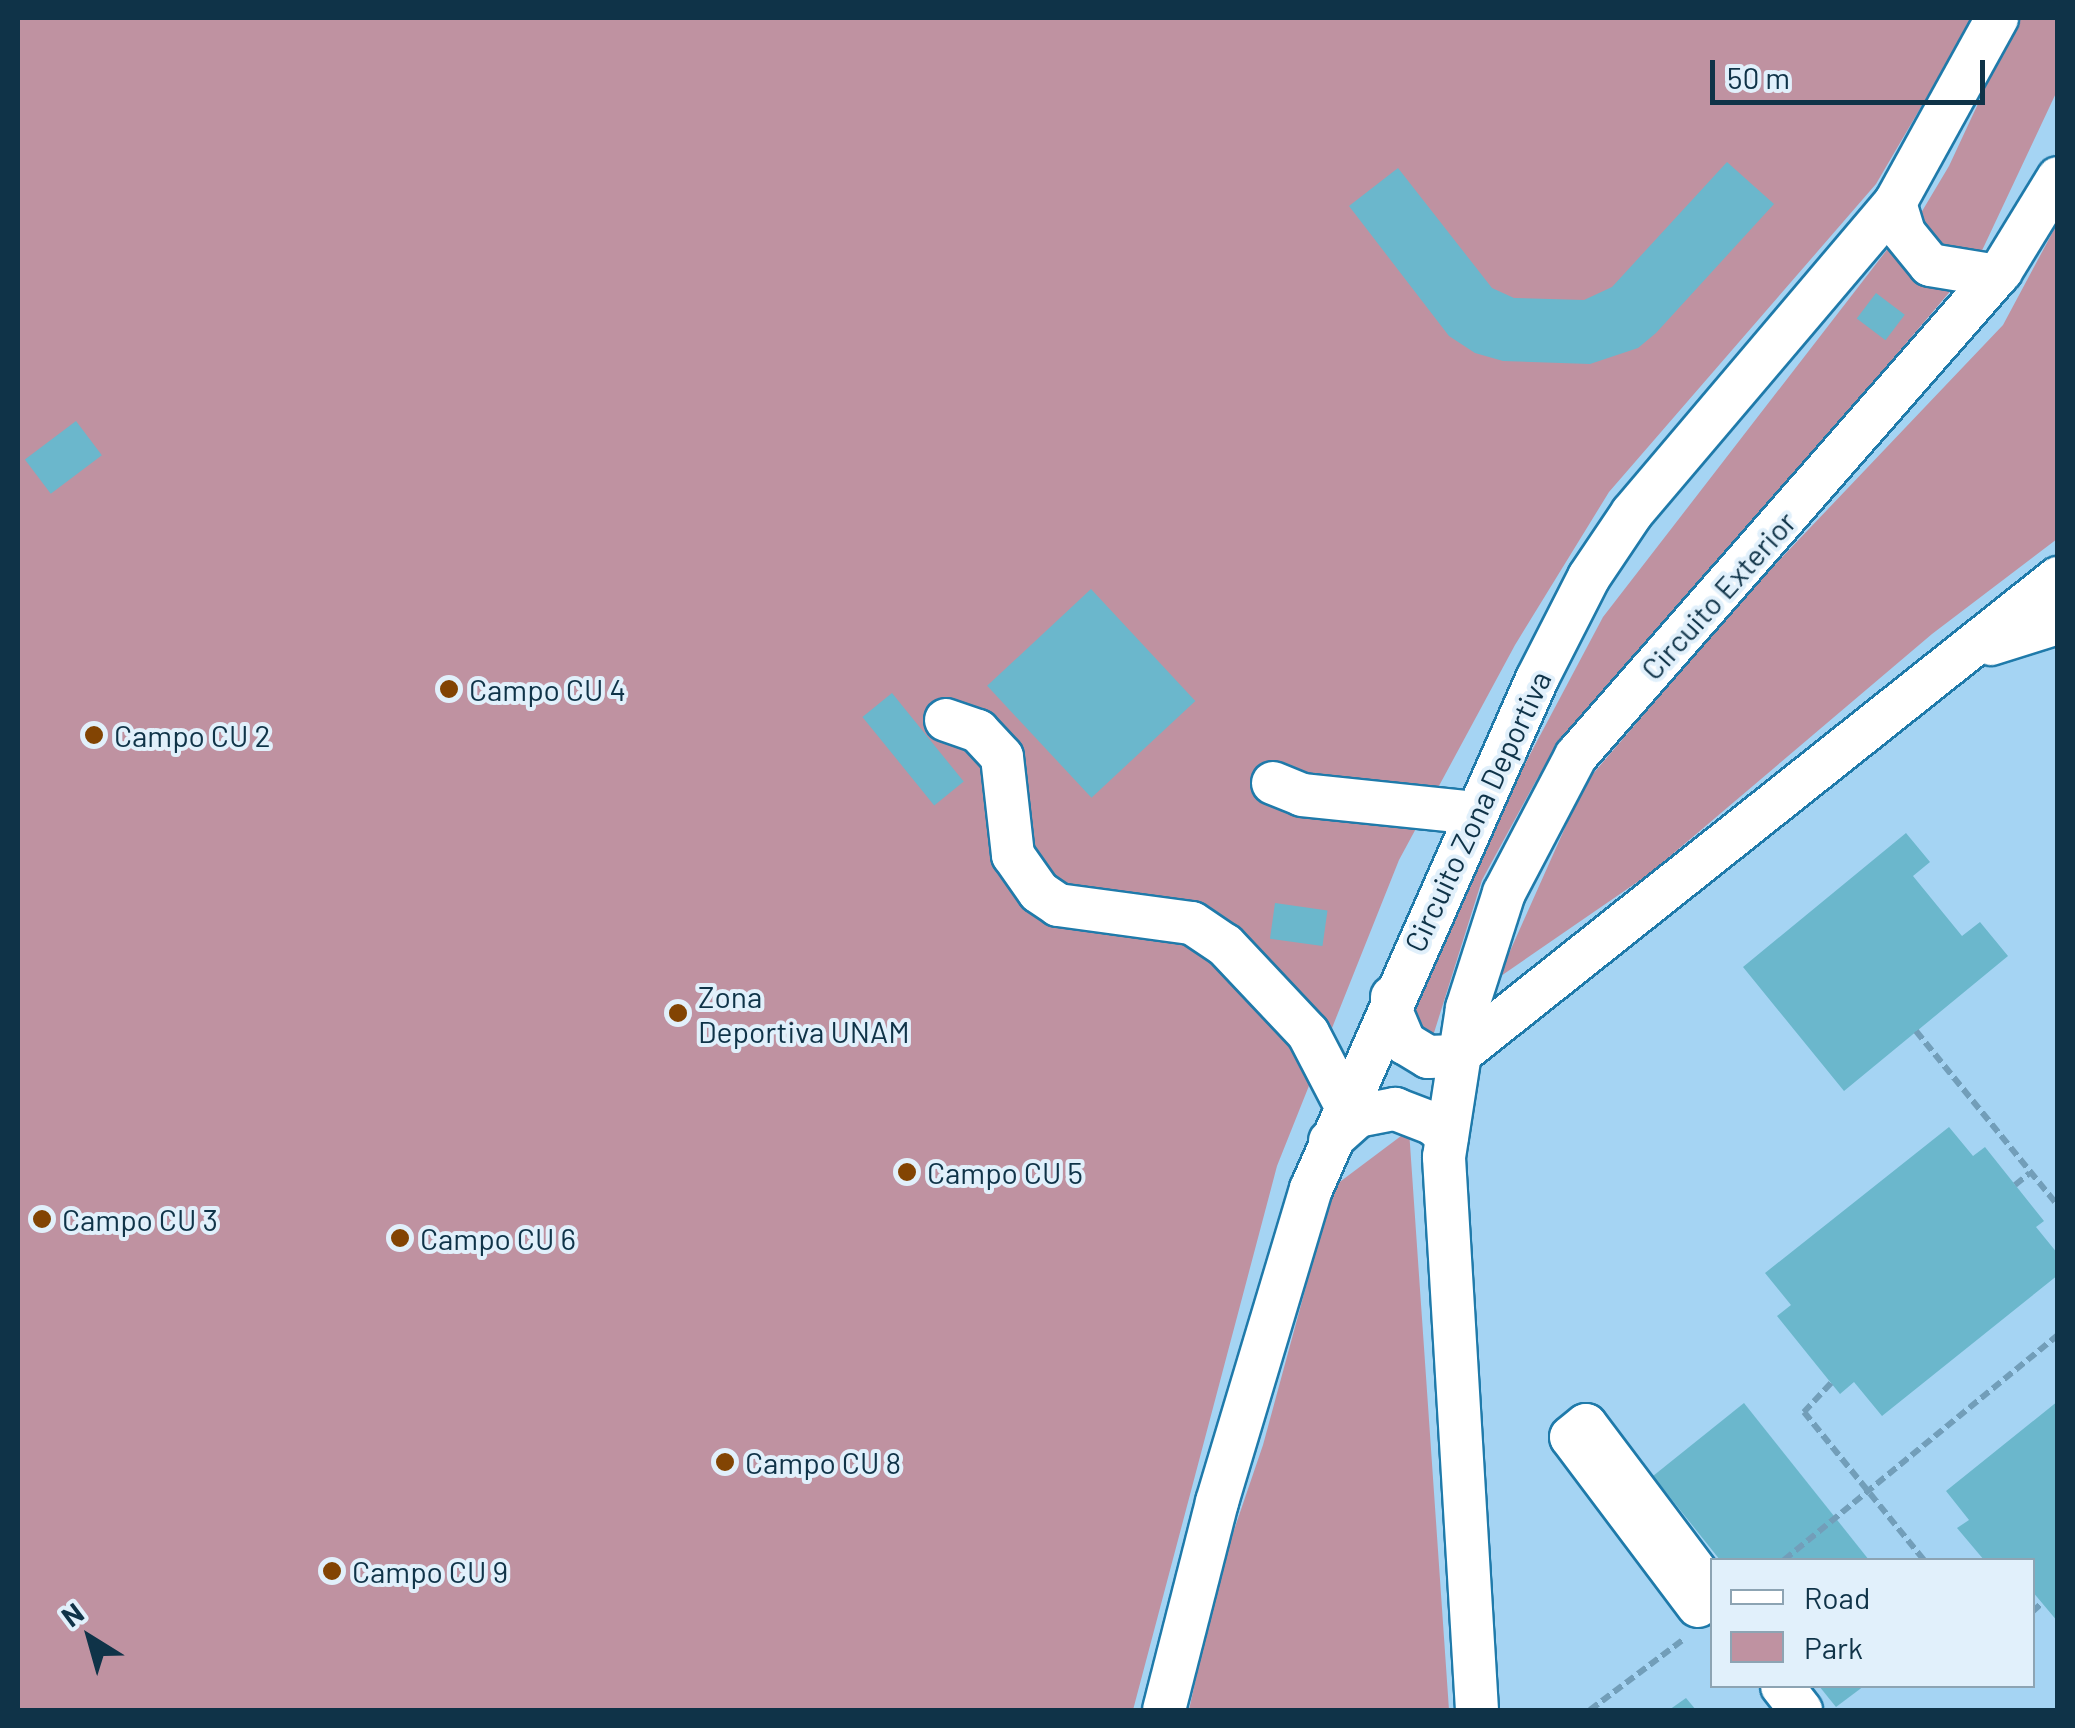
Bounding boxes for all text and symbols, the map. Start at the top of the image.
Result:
scale bar [1715,40,1990,102]
text: 50 m [1727,59,1790,95]
street label: Circuito Exterior [1633,504,1803,686]
street label: Circuito Zona Deportiva [1396,665,1558,957]
place label: Campo CU 4 [469,671,626,707]
marker: Campo CU 4 [438,678,460,700]
place label: Campo CU 2 [114,717,271,753]
marker: Campo CU 2 [83,724,105,746]
place label: Zona Deportiva UNAM [698,978,910,1048]
marker: Zona Deportiva UNAM [667,1002,689,1024]
place label: Campo CU 5 [927,1154,1083,1190]
marker: Campo CU 5 [896,1161,918,1183]
place label: Campo CU 3 [62,1201,218,1237]
marker: Campo CU 3 [31,1208,53,1230]
place label: Campo CU 6 [420,1220,576,1256]
marker: Campo CU 6 [389,1227,411,1249]
place label: Campo CU 8 [745,1444,901,1480]
marker: Campo CU 8 [714,1451,736,1473]
place label: Campo CU 9 [352,1553,508,1589]
legend [1710,1558,2035,1688]
marker: Campo CU 9 [321,1560,343,1582]
text: Road [1804,1579,1870,1615]
north arrow [40,1588,140,1688]
text: N [54,1595,90,1633]
text: Park [1804,1629,1863,1665]

